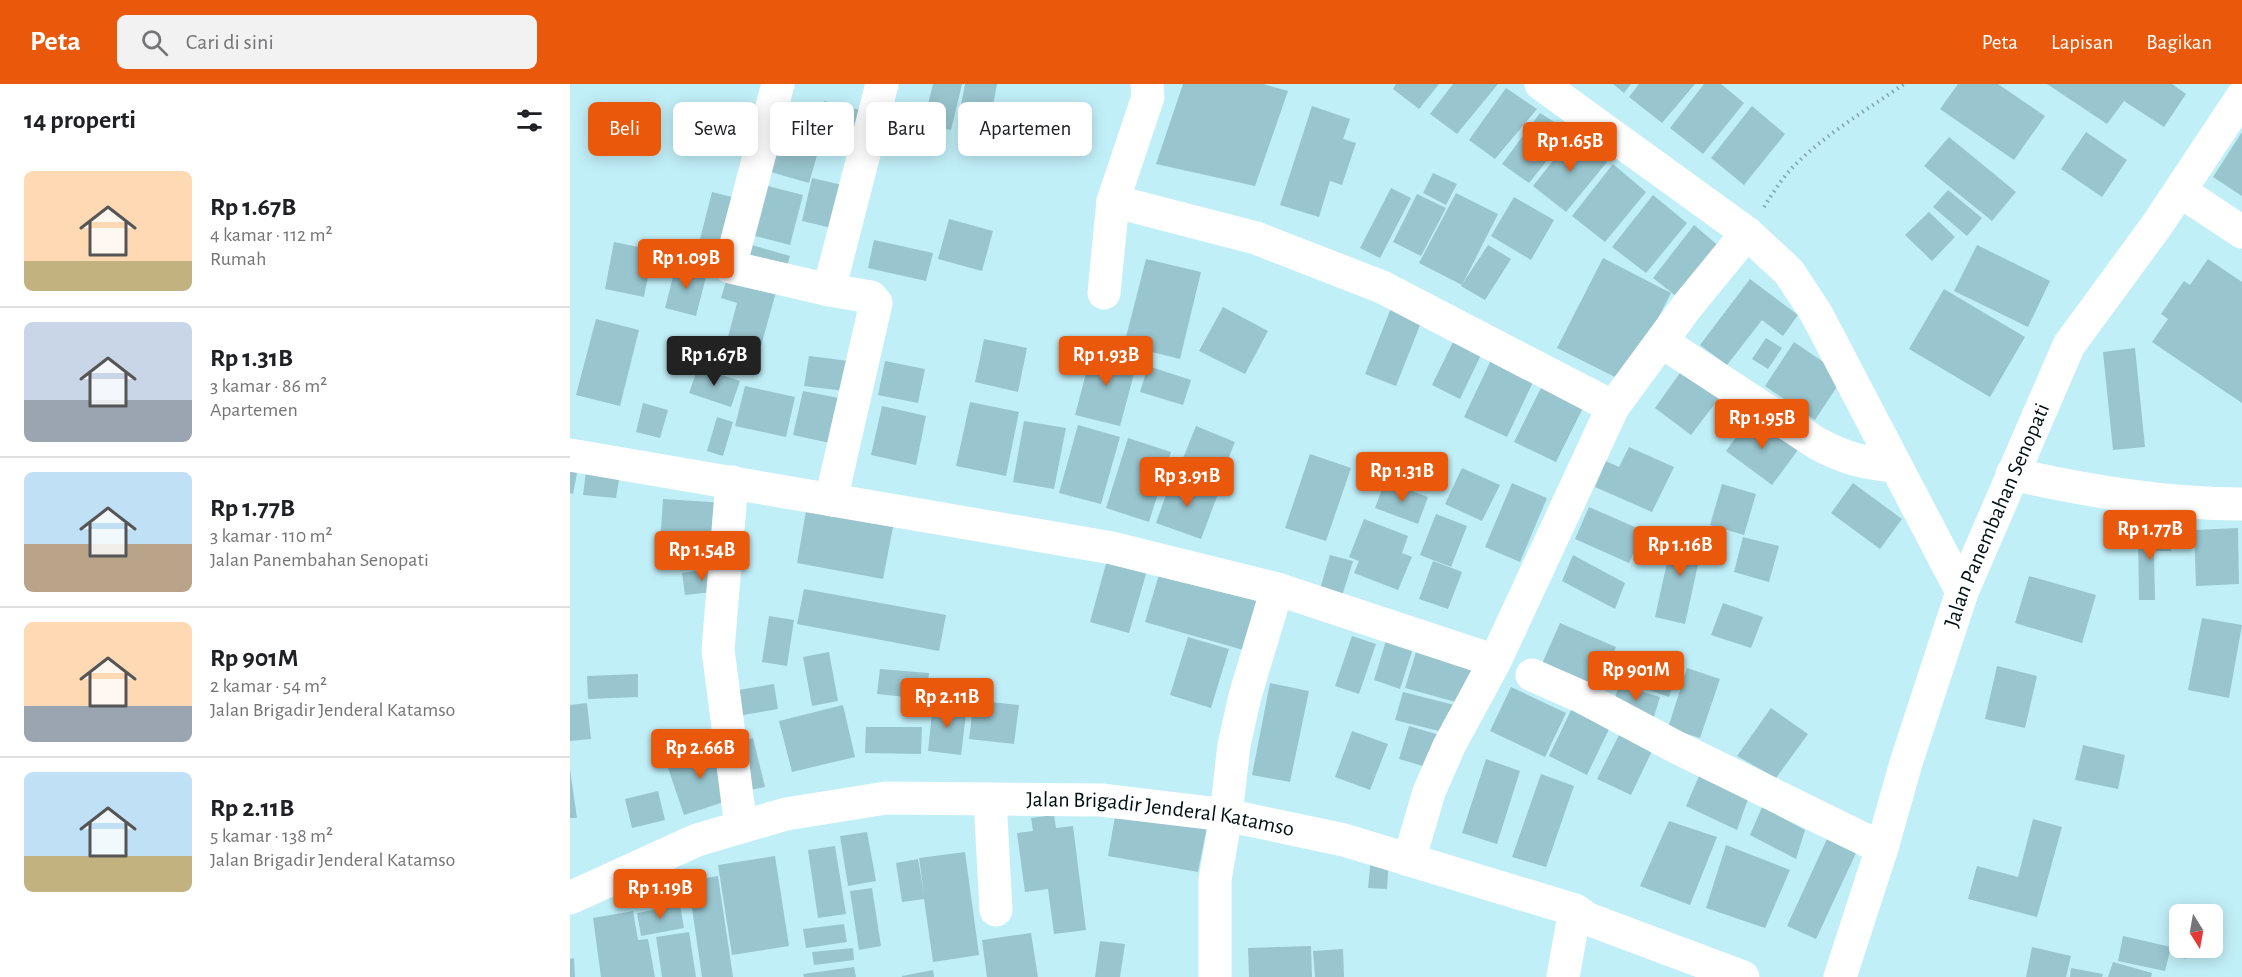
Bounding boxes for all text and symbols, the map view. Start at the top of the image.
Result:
search box [117,15,537,69]
icon: search [138,26,171,59]
text: Peta [30,28,81,56]
text: Cari di sini [186,31,274,53]
text: Peta [1982,32,2018,53]
text: Lapisan [2051,32,2113,53]
text: Bagikan [2146,32,2212,53]
chip: Beli [588,102,661,156]
chip: Sewa [673,102,758,156]
chip: Filter [770,102,854,156]
chip: Baru [866,102,946,156]
chip: Apartemen [958,102,1092,156]
icon: filters [513,104,546,137]
text: 14 properti [24,107,136,133]
pin: Rp 1.65B [1508,122,1632,173]
text: Rp 1.65B [1537,131,1603,151]
text: Rp 1.67B [210,194,296,220]
icon: home [72,195,144,267]
text: 4 kamar · 112 m² [210,225,333,245]
pin: Rp 1.09B [624,239,748,290]
text: Rp 1.09B [652,248,720,268]
text: Rumah [210,249,266,269]
pin: Rp 1.67B [652,336,776,387]
pin: Rp 1.93B [1044,336,1168,387]
text: Rp 1.31B [210,345,293,371]
text: Rp 1.67B [681,345,747,365]
text: Rp 1.93B [1073,345,1139,365]
icon: home [72,346,144,418]
text: 3 kamar · 86 m² [210,376,327,396]
pin: Rp 1.95B [1700,399,1824,450]
text: Apartemen [210,400,298,420]
street label: Jalan Panembahan Senopati [1940,400,2053,630]
text: Rp 1.95B [1729,408,1795,428]
pin: Rp 1.31B [1340,452,1464,503]
pin: Rp 3.91B [1125,457,1249,508]
text: Rp 1.31B [1370,461,1434,481]
text: Rp 3.91B [1154,466,1220,486]
text: Rp 1.77B [210,495,295,521]
icon: home [72,496,144,568]
pin: Rp 1.77B [2088,510,2212,561]
text: Rp 1.77B [2117,519,2183,539]
text: 3 kamar · 110 m² [210,526,333,546]
pin: Rp 1.16B [1618,526,1742,577]
pin: Rp 1.54B [640,531,764,582]
text: Rp 1.16B [1648,535,1713,555]
text: Rp 1.54B [669,540,735,560]
text: Jalan Panembahan Senopati [210,550,429,570]
text: Rp 901M [210,645,298,671]
icon: home [72,646,144,718]
pin: Rp 901M [1581,651,1691,702]
text: Rp 901M [1602,660,1670,680]
text: 2 kamar · 54 m² [210,676,327,696]
pin: Rp 2.11B [885,678,1009,729]
text: Rp 2.11B [915,687,979,707]
text: Jalan Brigadir Jenderal Katamso [210,700,455,720]
pin: Rp 2.66B [638,729,762,780]
text: Rp 2.66B [665,738,735,758]
street label: Jalan Brigadir Jenderal Katamso [1026,788,1296,840]
text: Rp 2.11B [210,795,294,821]
icon: home [72,796,144,868]
text: 5 kamar · 138 m² [210,826,333,846]
text: Jalan Brigadir Jenderal Katamso [210,850,455,870]
pin: Rp 1.19B [598,869,722,920]
text: Rp 1.19B [628,878,693,898]
north arrow [2169,904,2223,958]
map controls [2169,904,2223,958]

